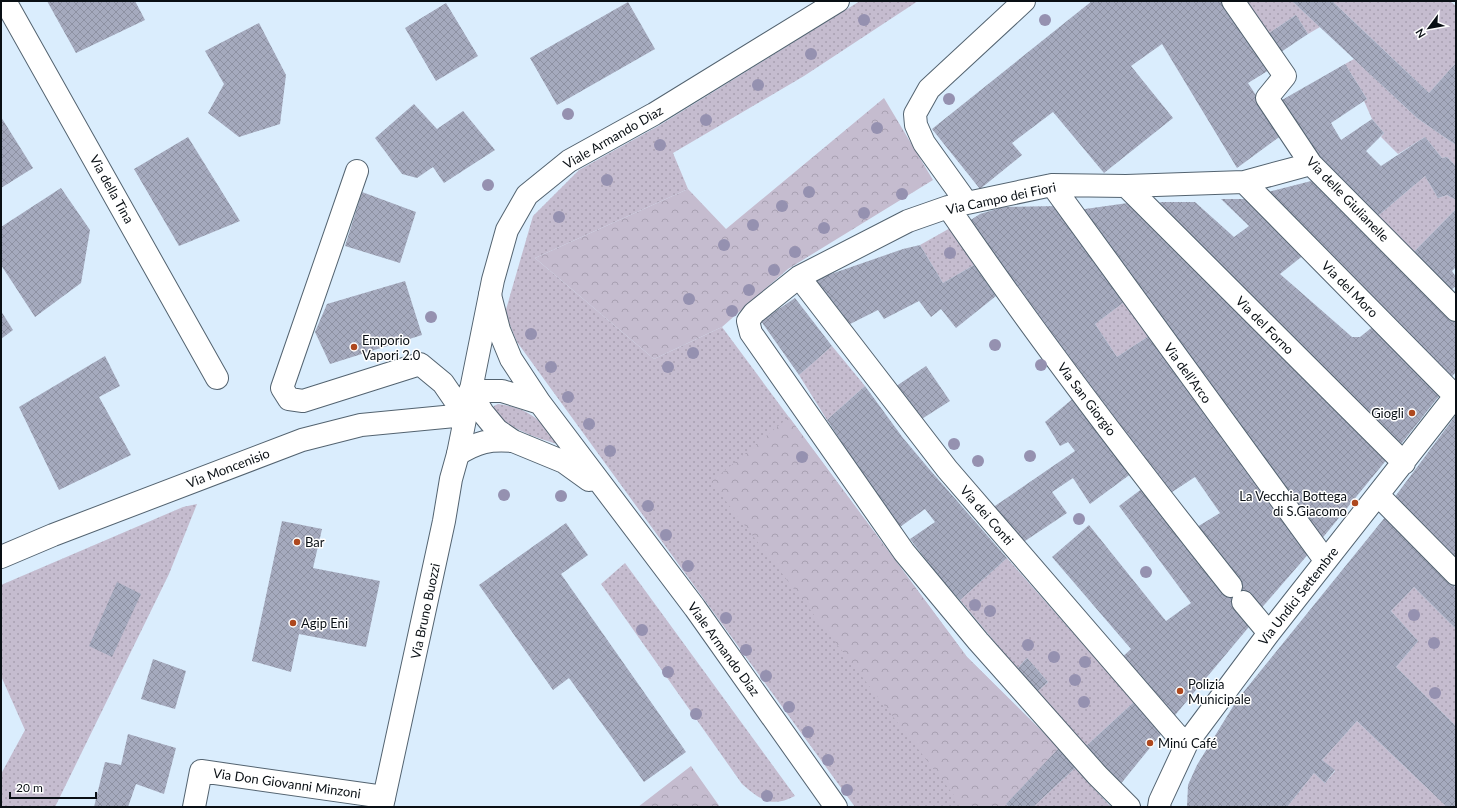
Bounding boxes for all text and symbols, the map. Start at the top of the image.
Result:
north arrow [1409,8,1449,48]
text: N [1412,27,1428,41]
street label: Viale Armando Diaz [560,102,666,172]
street label: Via della Tina [87,152,137,226]
street label: Via delle Giulianelle [1303,153,1393,245]
street label: Via Campo dei Fiori [945,179,1057,217]
street label: Via del Moro [1318,257,1382,321]
street label: Via del Forno [1233,293,1297,357]
place label: Emporio Vapori 2.0 [362,332,421,363]
street label: Via dell'Arco [1161,340,1215,406]
marker: Emporio Vapori 2.0 [349,342,359,352]
street label: Via San Giorgio [1054,359,1120,439]
place label: Giogli [1371,405,1404,421]
marker: Giogli [1407,408,1417,418]
street label: Via Moncenisio [184,445,272,491]
street label: Via dei Conti [957,482,1017,548]
place label: La Vecchia Bottega di S.Giacomo [1239,488,1347,519]
marker: La Vecchia Bottega di S.Giacomo [1350,498,1360,508]
place label: Bar [305,534,325,550]
marker: Bar [292,537,302,547]
street label: Via Undici Settembre [1255,544,1341,648]
street label: Via Bruno Buozzi [407,562,443,660]
street label: Viale Armando Diaz [685,599,764,699]
place label: Agip Eni [301,615,348,631]
marker: Agip Eni [288,618,298,628]
place label: Polizia Municipale [1188,676,1251,707]
marker: Polizia Municipale [1175,686,1185,696]
place label: Minú Café [1158,735,1217,751]
marker: Minú Café [1145,738,1155,748]
street label: Via Don Giovanni Minzoni [212,765,362,801]
scale bar [10,774,96,800]
text: 20 m [16,780,43,795]

